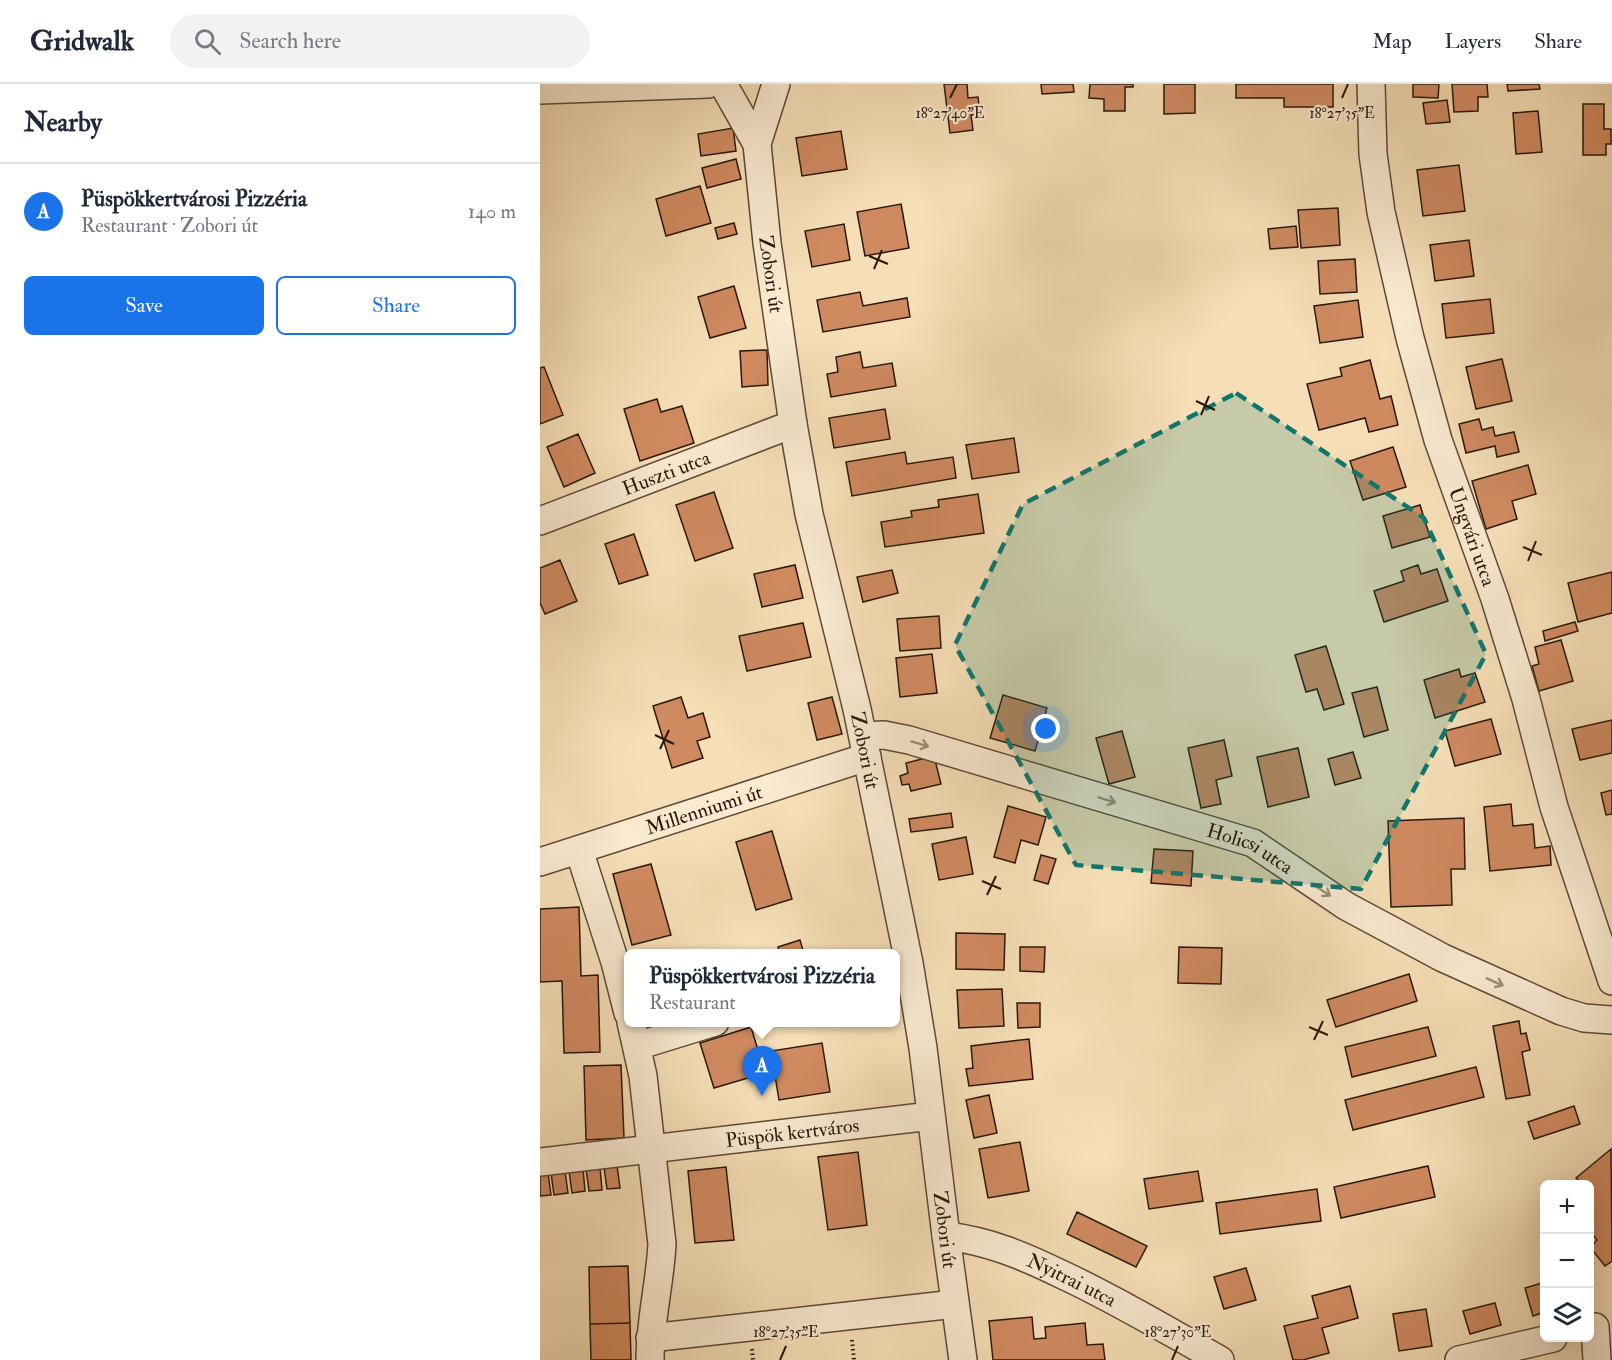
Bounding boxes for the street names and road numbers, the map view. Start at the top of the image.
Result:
street label: Zobori út [754,234,789,315]
street label: Huszti utca [619,444,714,501]
street label: Ungvári utca [1443,483,1502,590]
street label: Zobori út [845,710,886,792]
street label: Millenniumi út [642,779,766,840]
street label: Holicsi utca [1204,817,1299,880]
street label: Püspök kertváros [724,1112,861,1153]
street label: Zobori út [928,1190,963,1271]
street label: Nyitrai utca [1023,1248,1122,1312]

